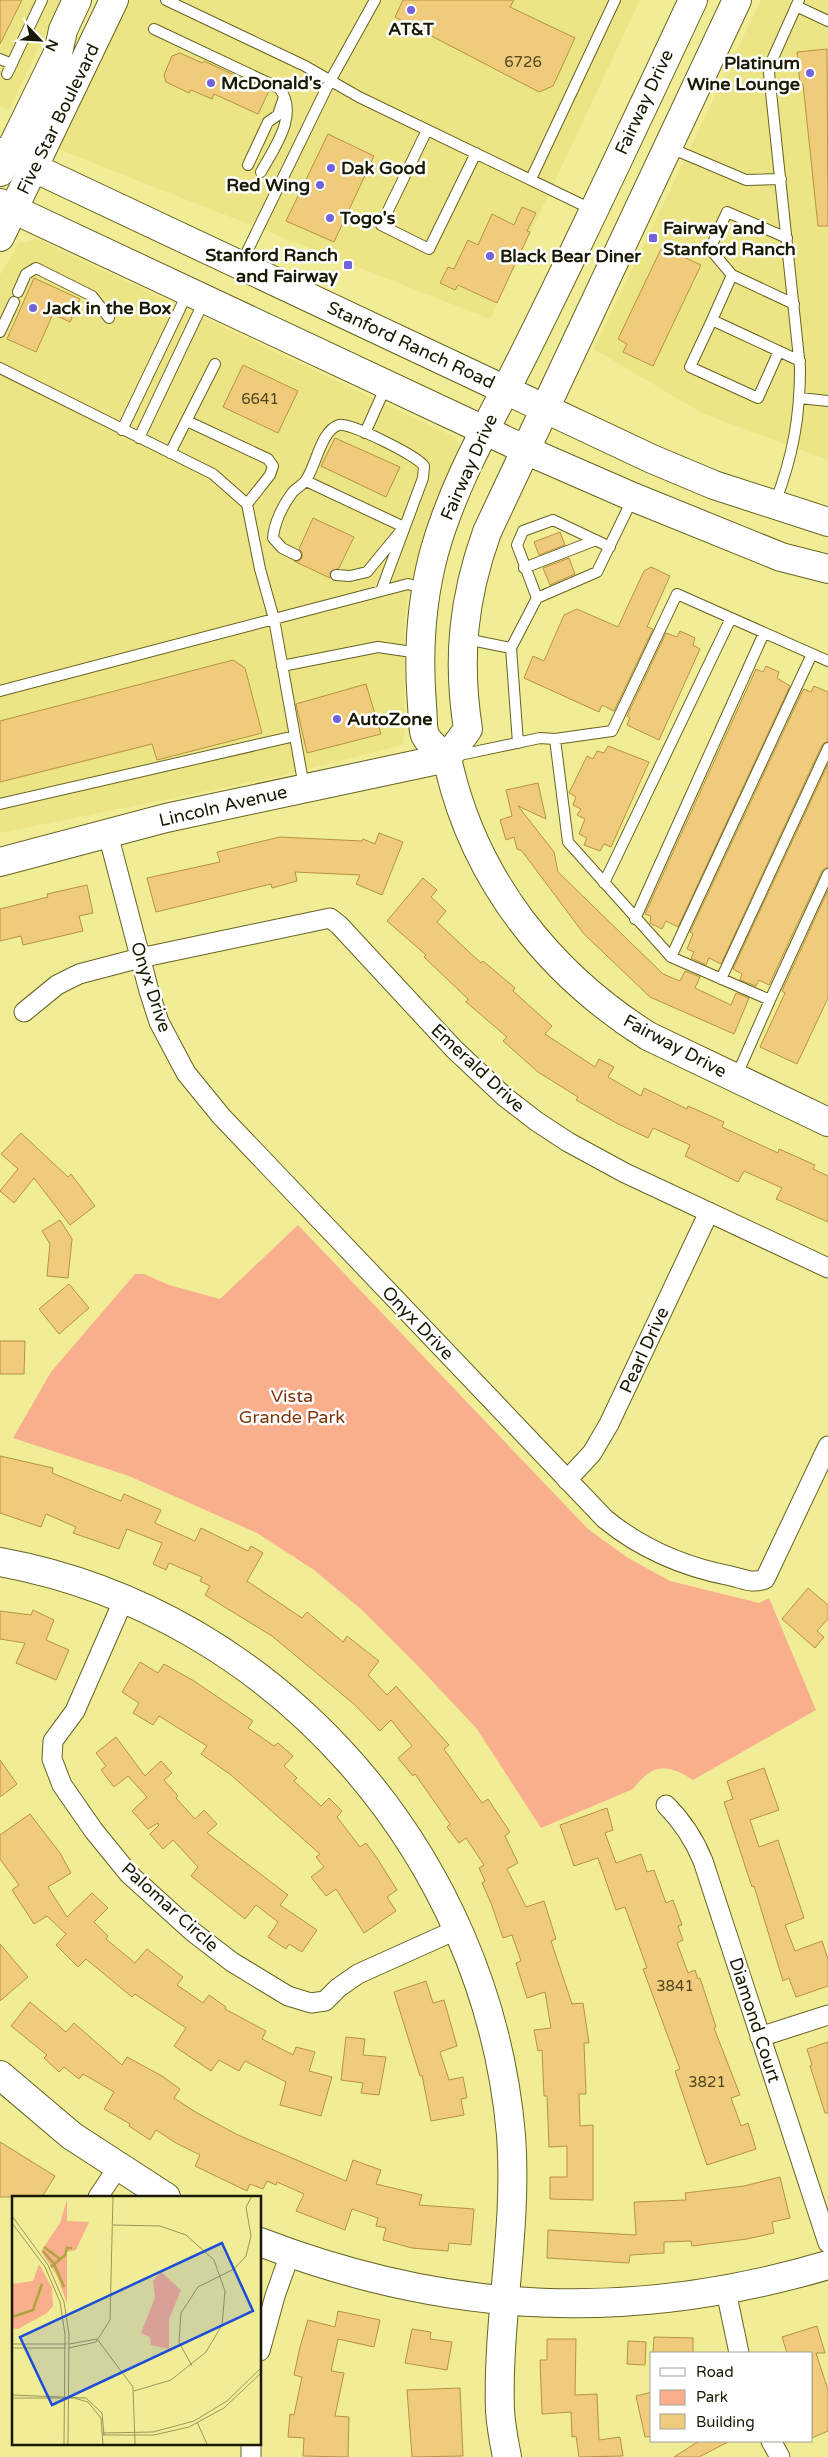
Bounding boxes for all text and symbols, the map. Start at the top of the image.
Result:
marker: AT&T [405,4,417,16]
north arrow [15,15,65,65]
place label: AT&T [388,18,435,40]
text: N [41,37,61,54]
street label: Five Star Boulevard [12,40,104,198]
street label: Fairway Drive [610,46,678,158]
place label: Platinum Wine Lounge [687,52,800,95]
house number: 6726 [504,53,542,71]
marker: Platinum Wine Lounge [804,67,816,79]
place label: McDonald's [221,72,322,94]
marker: McDonald's [205,77,217,89]
place label: Dak Good [341,157,426,179]
marker: Dak Good [325,162,337,174]
place label: Red Wing [226,174,310,196]
marker: Red Wing [314,179,326,191]
place label: Togo's [339,207,396,229]
marker: Togo's [324,212,336,224]
place label: Fairway and Stanford Ranch [663,217,796,260]
marker: Fairway and Stanford Ranch [647,232,659,244]
place label: Stanford Ranch and Fairway [205,244,338,287]
place label: Black Bear Diner [500,245,642,267]
marker: Black Bear Diner [484,250,496,262]
marker: Stanford Ranch and Fairway [342,259,354,271]
street label: Stanford Ranch Road [324,296,498,394]
place label: Jack in the Box [42,297,172,319]
marker: Jack in the Box [27,302,39,314]
house number: 6641 [241,390,279,408]
street label: Fairway Drive [436,411,502,523]
place label: AutoZone [347,708,432,730]
marker: AutoZone [331,713,343,725]
street label: Lincoln Avenue [157,781,289,831]
street label: Onyx Drive [126,939,176,1035]
street label: Fairway Drive [620,1010,730,1082]
street label: Emerald Drive [427,1019,529,1117]
street label: Onyx Drive [377,1282,459,1364]
street label: Pearl Drive [614,1303,674,1397]
park label: Vista Grande Park [239,1385,345,1428]
street label: Palomar Circle [117,1858,223,1956]
street label: Diamond Court [724,1955,786,2085]
house number: 3841 [656,1977,694,1995]
house number: 3821 [688,2073,726,2091]
inset map [12,2196,261,2444]
legend [650,2352,813,2442]
text: Road [696,2363,734,2381]
text: Park [696,2388,728,2406]
text: Building [696,2413,755,2431]

